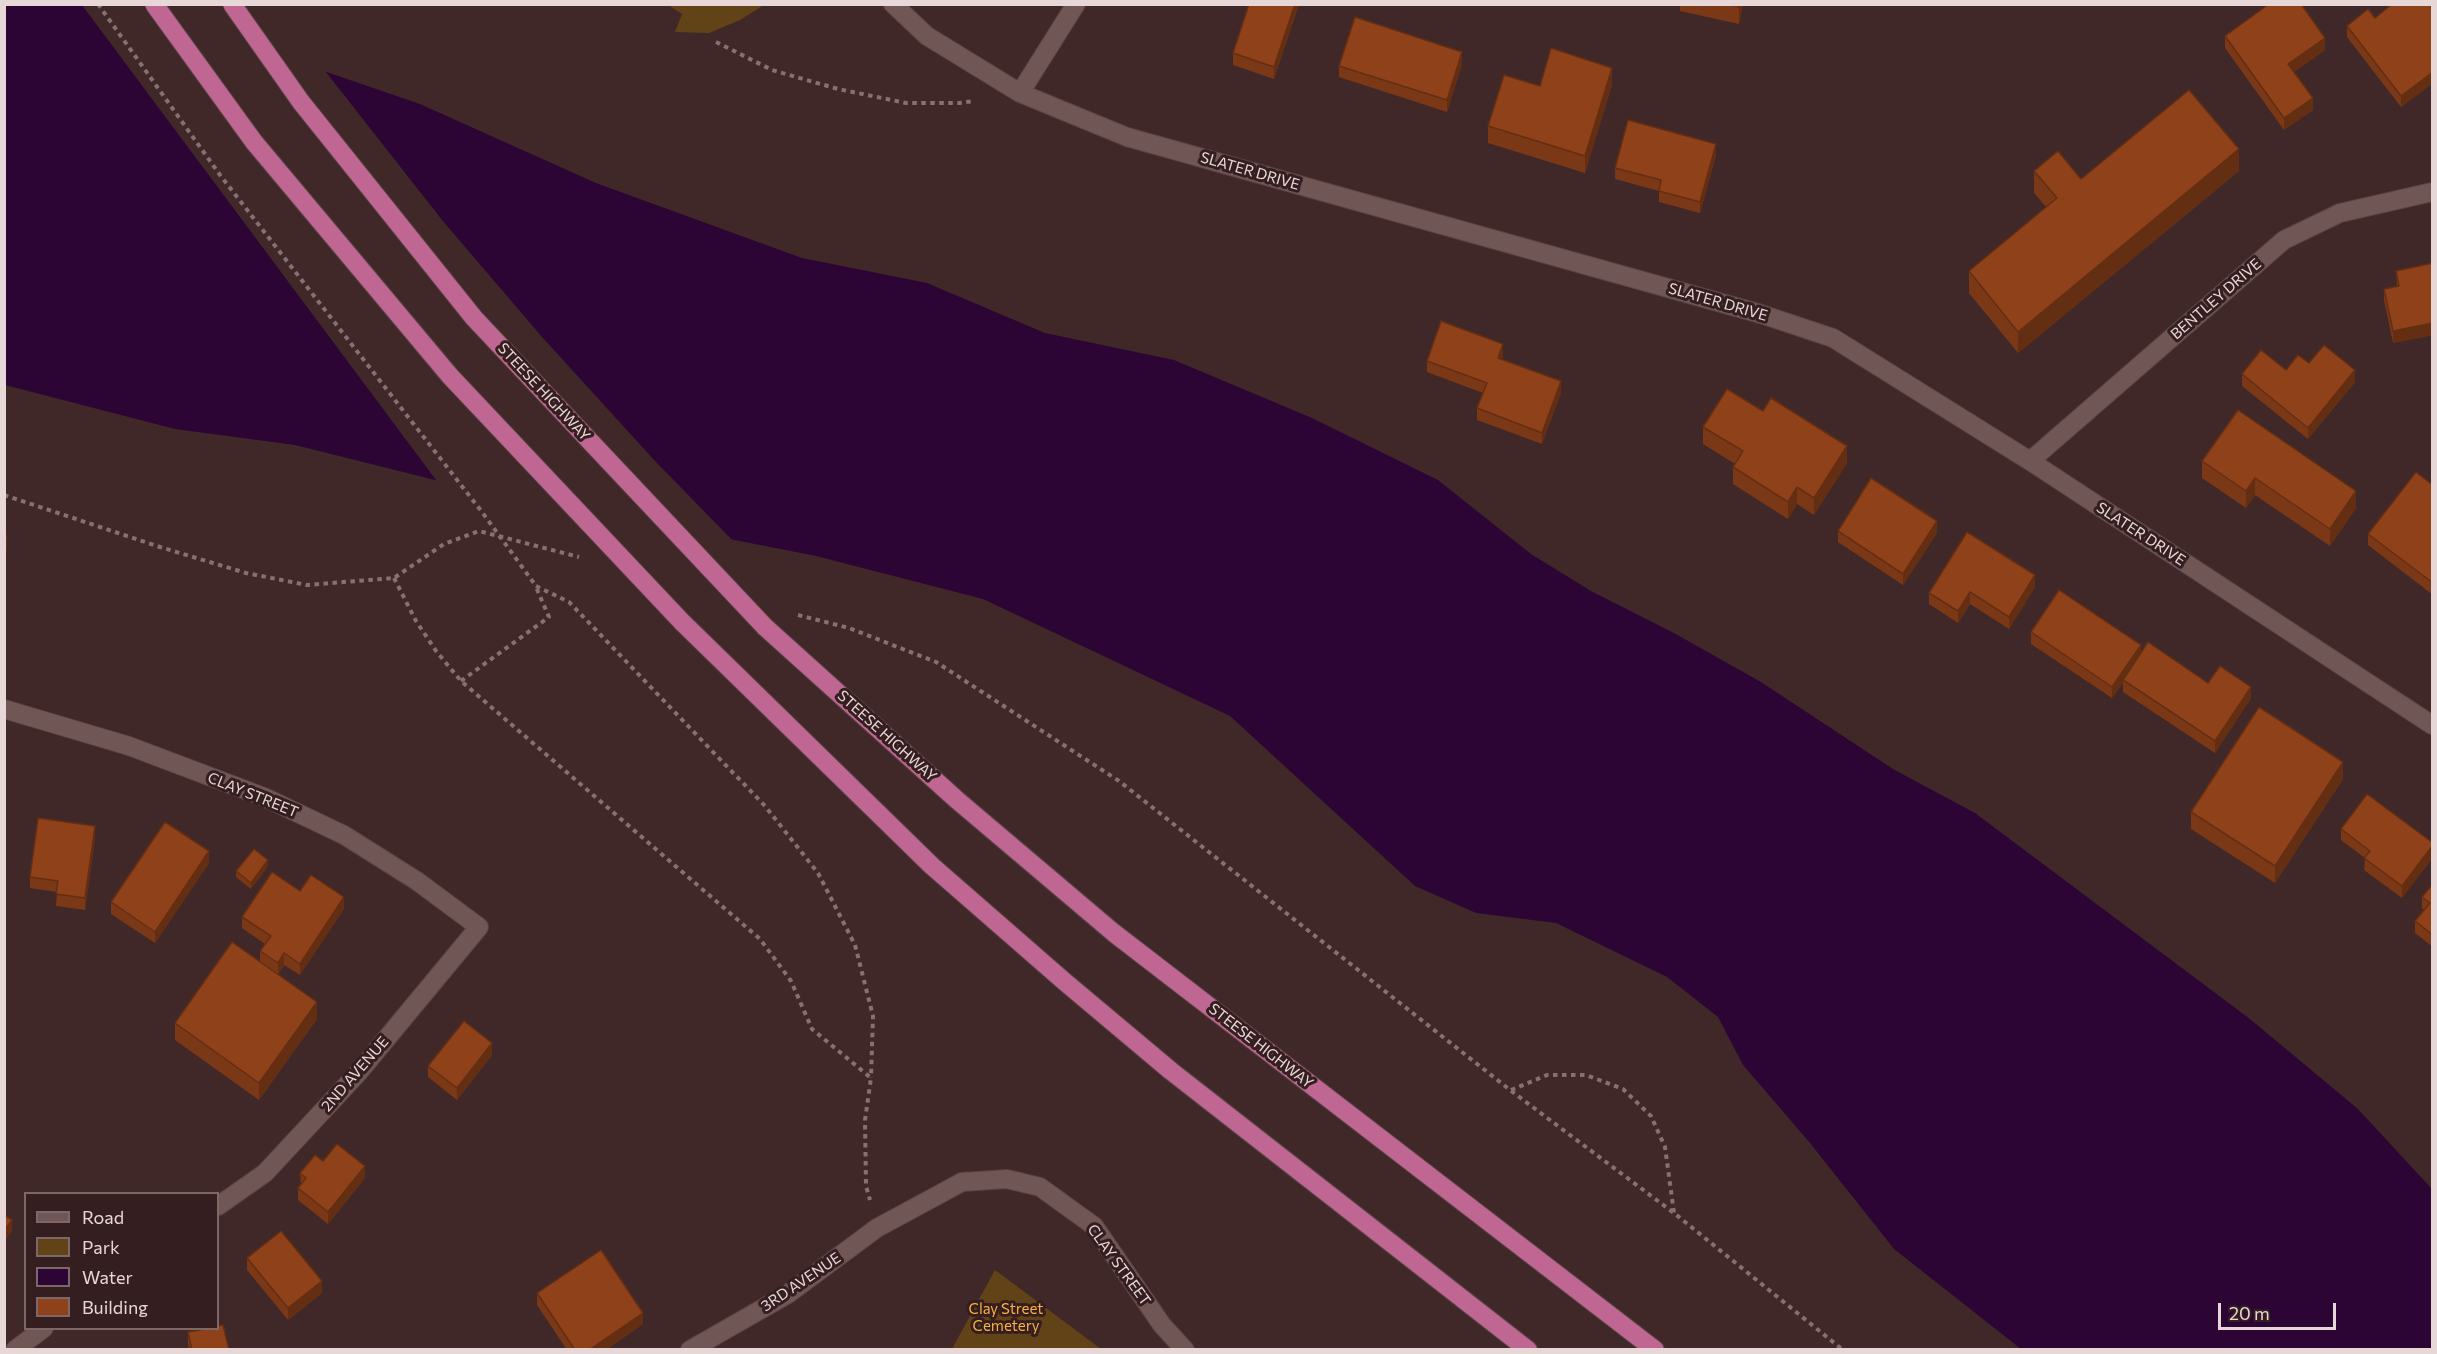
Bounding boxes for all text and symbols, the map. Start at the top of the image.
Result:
street label: SLATER DRIVE [1198,148,1302,194]
street label: BENTLEY DRIVE [2167,255,2265,343]
street label: SLATER DRIVE [1666,279,1770,325]
street label: STEESE HIGHWAY [494,339,594,445]
street label: SLATER DRIVE [2093,499,2189,569]
street label: STEESE HIGHWAY [834,687,940,785]
street label: CLAY STREET [205,769,301,821]
street label: STEESE HIGHWAY [1205,1000,1317,1092]
street label: 2ND AVENUE [318,1033,392,1115]
legend [24,1192,219,1330]
text: Road [82,1206,124,1228]
street label: CLAY STREET [1083,1221,1155,1309]
text: Park [82,1236,120,1258]
street label: 3RD AVENUE [758,1249,844,1315]
text: Water [82,1266,133,1288]
scale bar [2221,1291,2340,1329]
text: Building [82,1296,148,1318]
park label: Clay Street Cemetery [969,1300,1043,1335]
text: 20 m [2229,1302,2270,1324]

